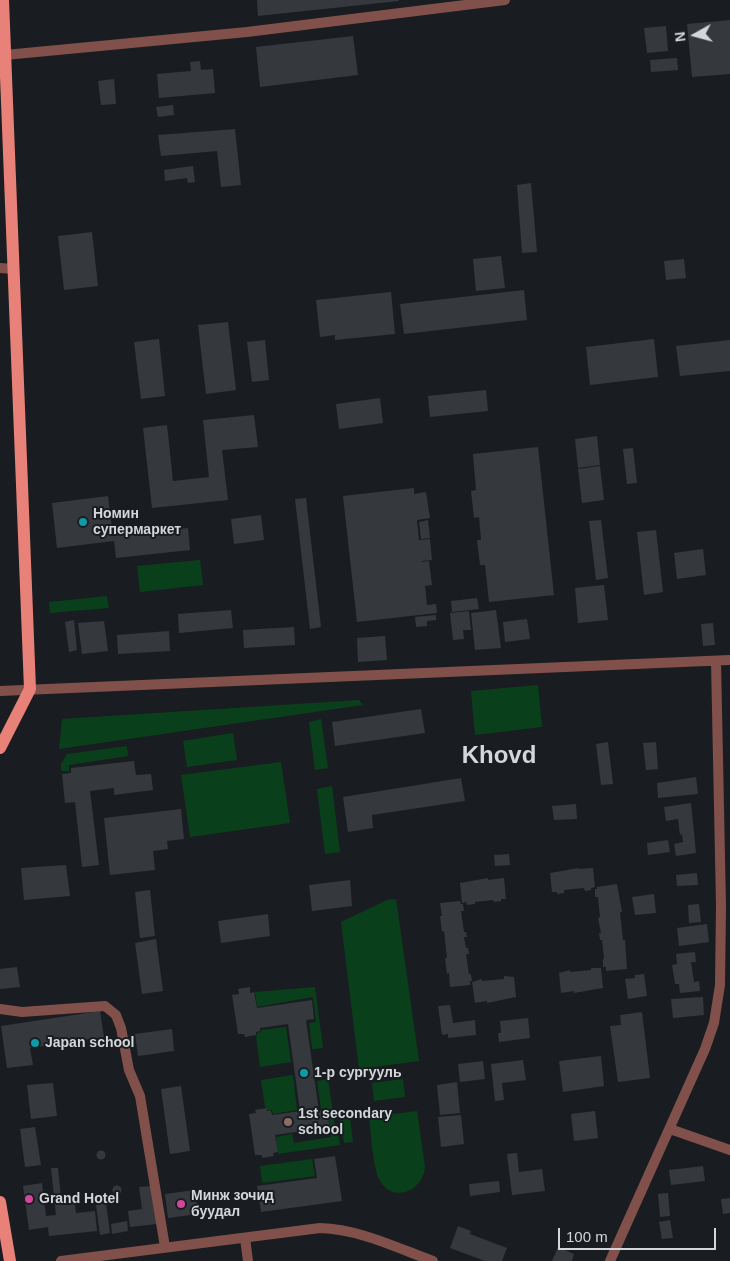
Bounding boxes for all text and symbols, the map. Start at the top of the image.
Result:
north arrow [670,10,720,60]
text: N [672,31,689,43]
place label: Номин супермаркет [93,506,181,538]
marker: Номин супермаркет [77,516,89,528]
district label: Khovd [462,742,536,770]
place label: Japan school [45,1035,134,1051]
marker: Japan school [29,1037,41,1049]
place label: 1-р сургууль [314,1065,402,1081]
marker: 1-р сургууль [298,1067,310,1079]
place label: 1st secondary school [298,1106,392,1138]
marker: 1st secondary school [282,1116,294,1128]
place label: Минж зочид буудал [191,1188,274,1220]
place label: Grand Hotel [39,1191,119,1207]
marker: Grand Hotel [23,1193,35,1205]
marker: Минж зочид буудал [175,1198,187,1210]
scale bar [560,1218,718,1250]
text: 100 m [566,1228,608,1245]

